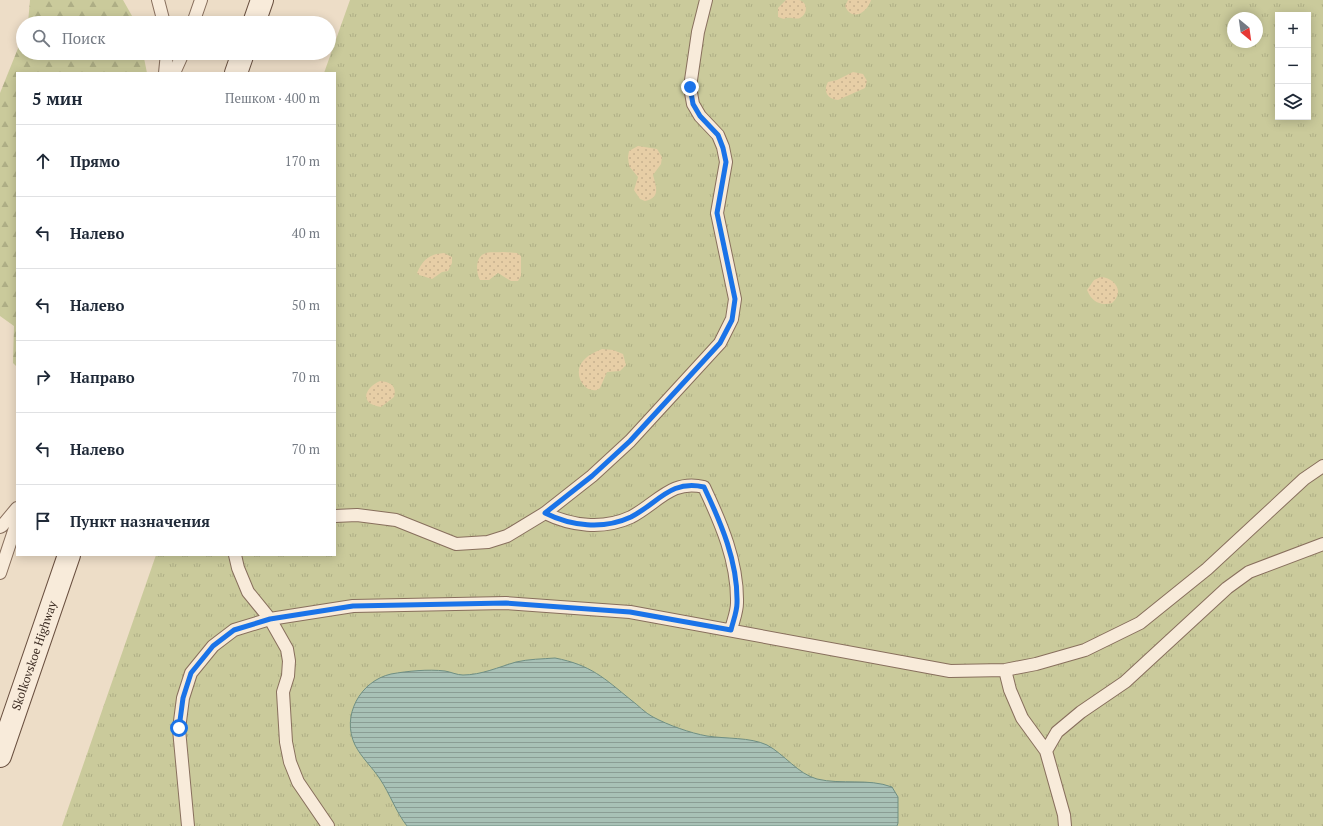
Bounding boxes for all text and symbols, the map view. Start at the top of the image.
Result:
north arrow [1227,12,1263,48]
map controls [1275,12,1311,120]
button: + [1275,12,1311,48]
search box [16,16,336,60]
icon: search [30,27,52,49]
text: Поиск [62,28,105,48]
button: − [1275,48,1311,84]
route end [681,78,699,96]
button: layers [1275,84,1311,120]
text: 5 мин [32,87,82,110]
text: Пешком · 400 m [225,89,320,107]
icon: ahead [32,150,54,172]
text: Прямо [70,151,120,171]
text: 170 m [285,152,320,170]
icon: left [32,222,54,244]
text: Налево [70,223,124,243]
text: 40 m [292,224,320,242]
icon: left [32,294,54,316]
text: Налево [70,295,124,315]
text: 50 m [292,296,320,314]
icon: right [32,366,54,388]
text: Направо [70,367,135,387]
text: 70 m [292,368,320,386]
icon: left [32,438,54,460]
text: Налево [70,439,124,459]
text: 70 m [292,440,320,458]
icon: arrive [32,510,54,532]
text: Пункт назначения [70,511,210,531]
street label: Skolkovskoe Highway [8,598,60,712]
route start [170,719,188,737]

